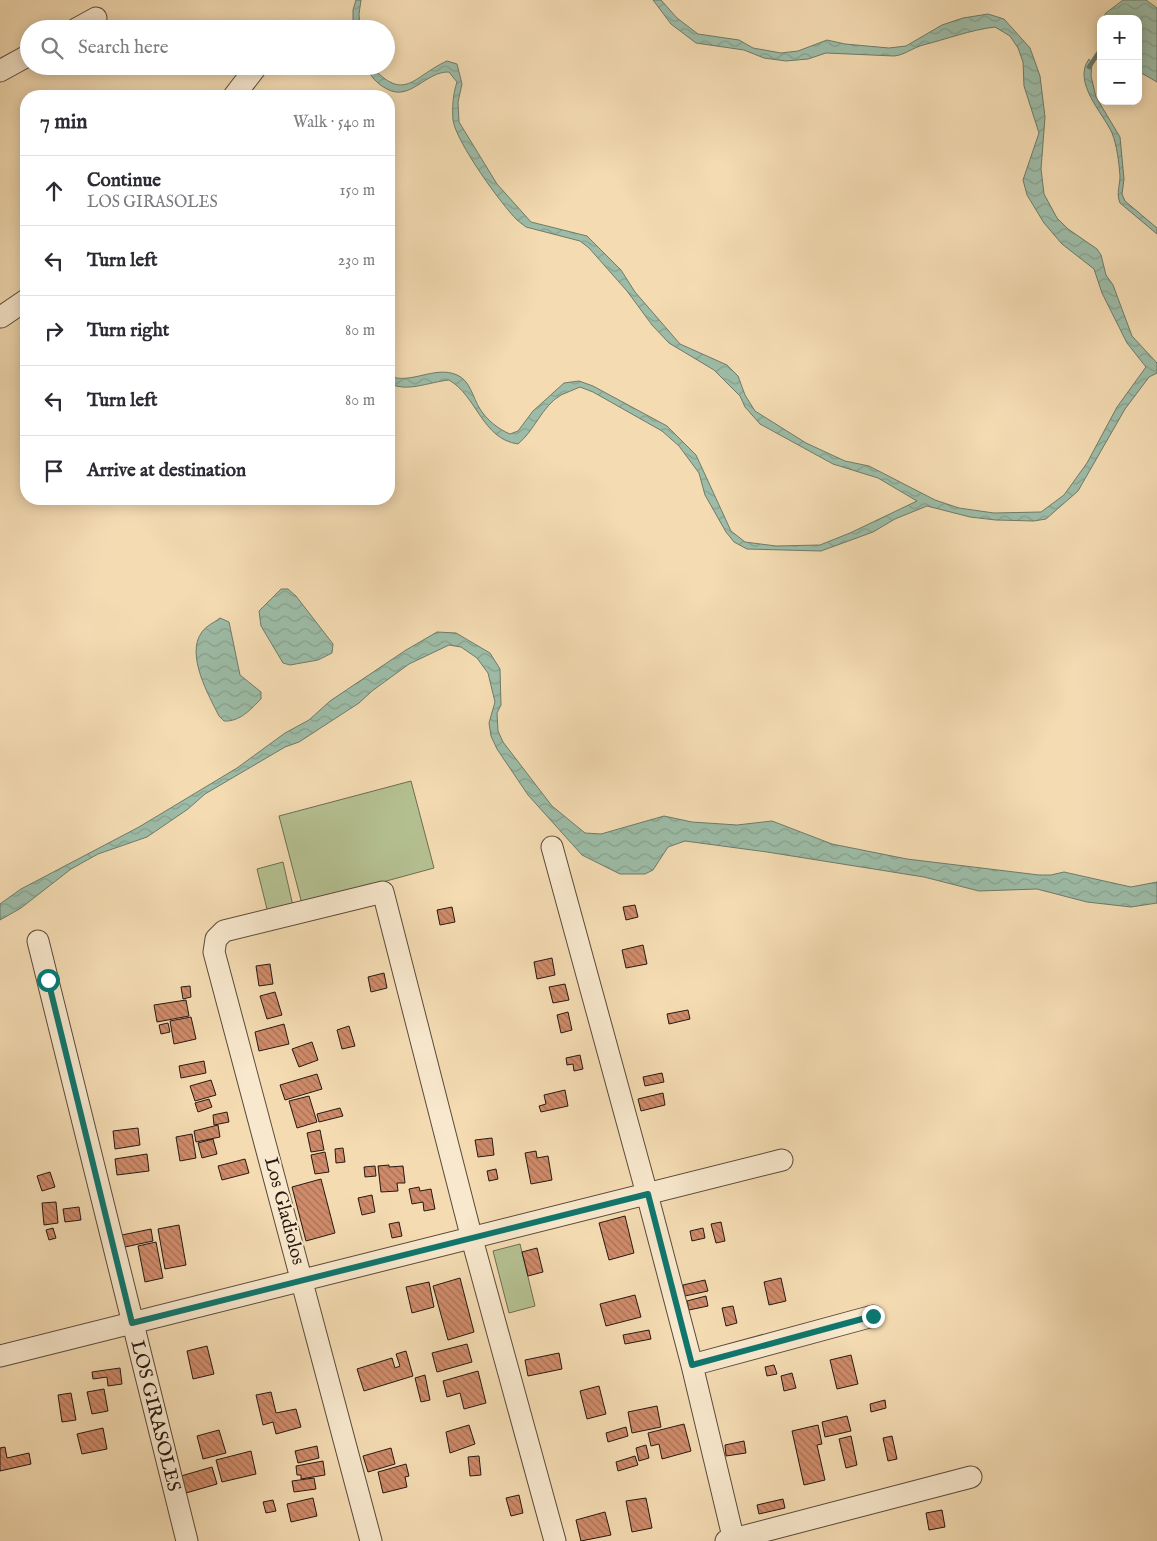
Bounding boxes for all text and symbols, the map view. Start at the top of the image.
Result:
map controls [1097,15,1142,105]
button: + [1097,15,1142,60]
search box [20,20,395,75]
icon: search [38,34,66,62]
text: Search here [78,36,169,60]
button: − [1097,60,1142,105]
text: 7 min [40,109,87,136]
text: Walk · 540 m [293,113,375,133]
text: Continue [87,169,161,193]
icon: ahead [40,177,68,205]
text: 150 m [340,181,375,201]
text: LOS GIRASOLES [87,193,218,213]
icon: left [40,247,68,275]
text: Turn left [87,249,158,273]
text: 230 m [338,251,375,271]
icon: right [40,317,68,345]
text: Turn right [87,319,169,343]
text: 80 m [345,321,375,341]
icon: left [40,387,68,415]
text: Turn left [87,389,158,413]
text: 80 m [345,391,375,411]
icon: arrive [40,457,68,485]
text: Arrive at destination [87,459,246,483]
route start [37,969,60,992]
street label: Los Gladiolos [258,1154,310,1268]
route end [862,1305,885,1328]
street label: LOS GIRASOLES [125,1338,185,1494]

